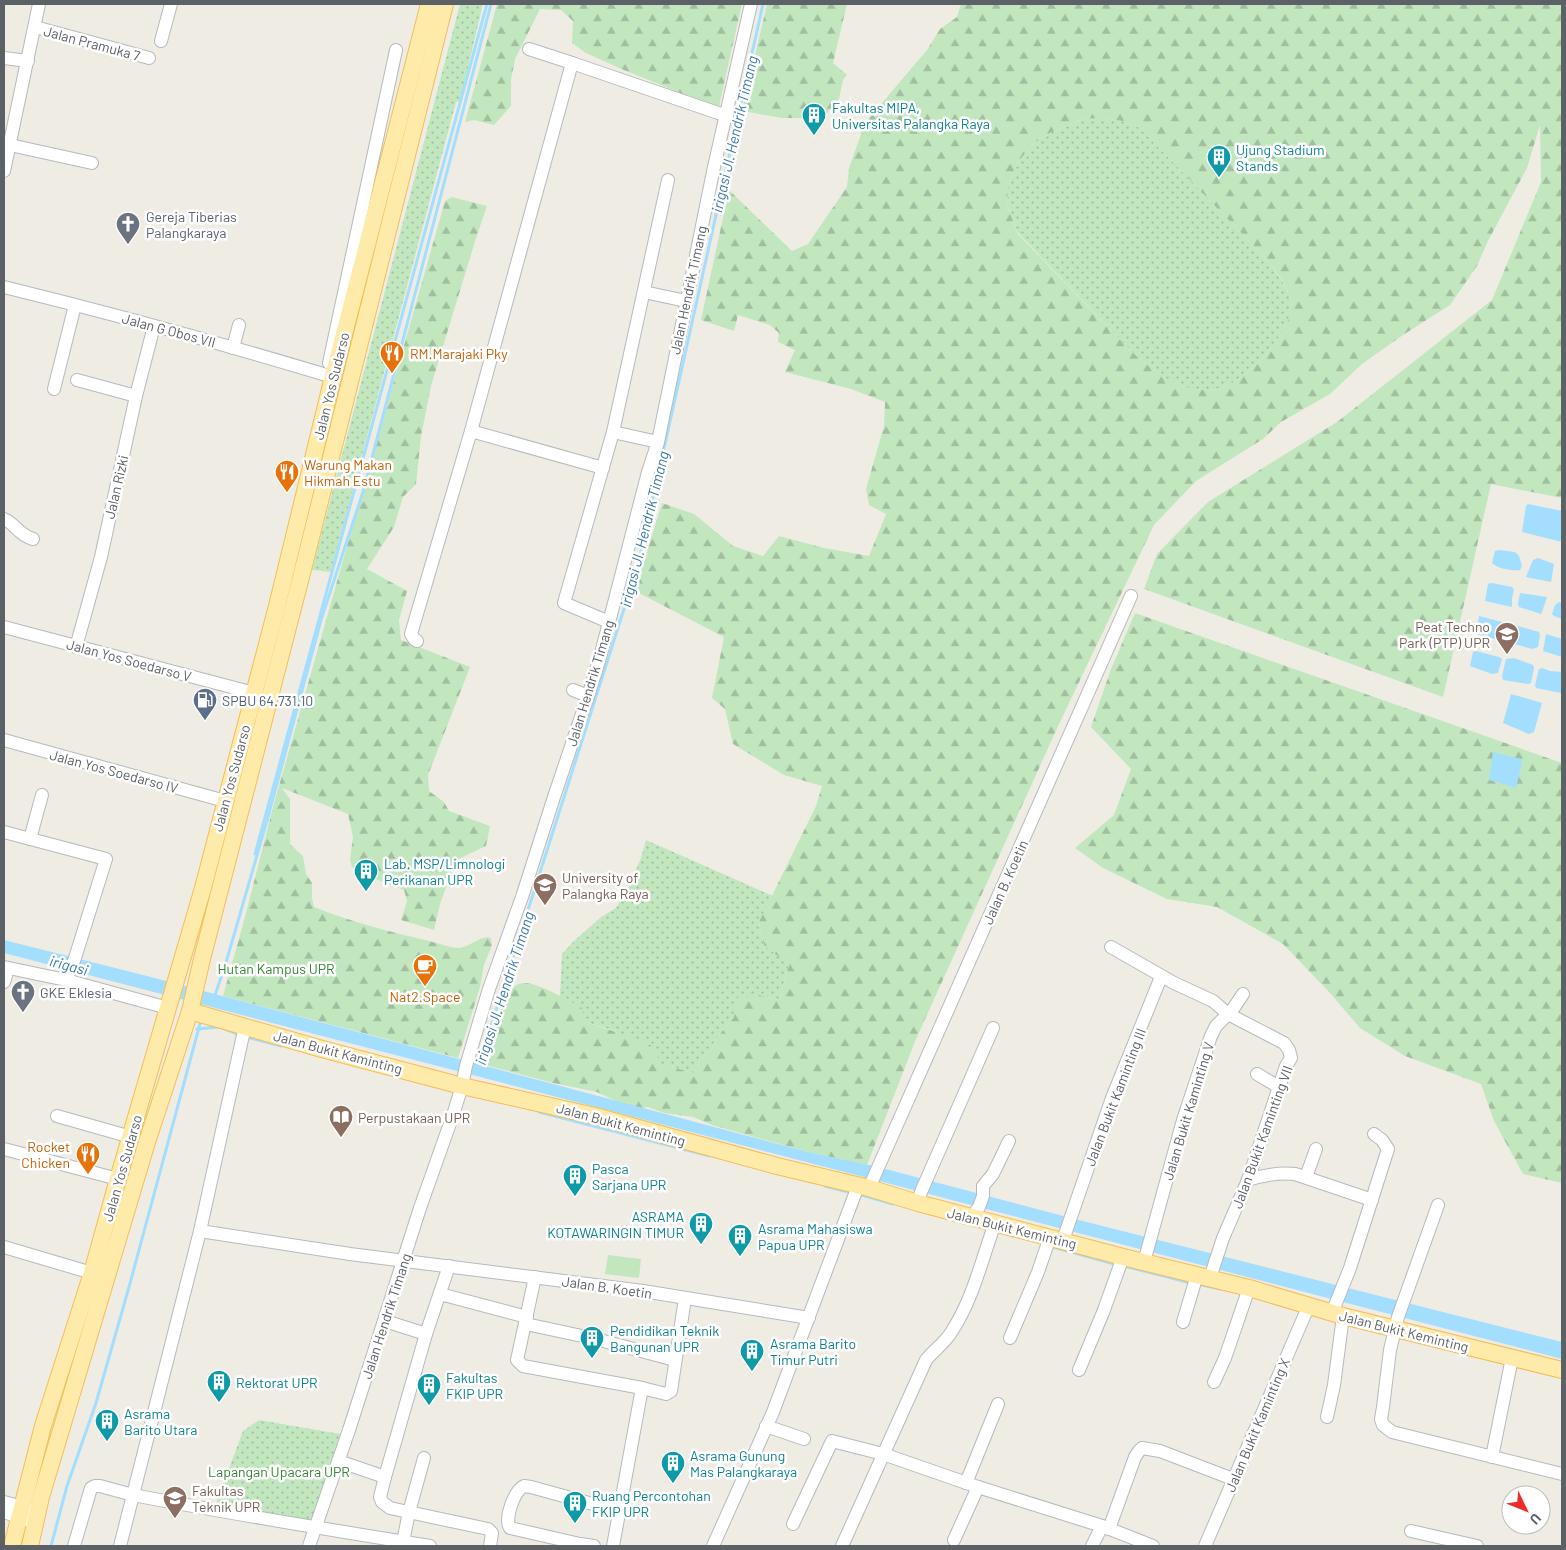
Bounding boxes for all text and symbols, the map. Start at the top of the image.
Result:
street label: Jalan Pramuka 7 [42,22,142,64]
water label: irigasi Jl. Hendrik Timang [707,54,761,214]
place label: Fakultas MIPA, Universitas Palangka Raya [832,99,990,132]
building icon: Fakultas MIPA, Universitas Palangka Raya [801,102,827,136]
place label: Ujung Stadium Stands [1236,141,1325,174]
building icon: Ujung Stadium Stands [1206,144,1232,178]
place label: Gereja Tiberias Palangkaraya [146,208,237,241]
church icon: Gereja Tiberias Palangkaraya [115,211,141,245]
street label: Jalan Hendrik Timang [666,224,710,356]
street label: Jalan G Obos VII [120,309,218,351]
street label: Jalan Yos Sudarso [309,331,353,441]
restaurant icon: RM.Marajaki Pky [379,340,405,374]
place label: RM.Marajaki Pky [410,345,508,362]
water label: irigasi Jl. Hendrik Timang [616,449,672,609]
street label: Jalan Rizki [100,453,132,521]
place label: Warung Makan Hikmah Estu [304,456,392,489]
restaurant icon: Warung Makan Hikmah Estu [274,459,300,493]
street label: Jalan Hendrik Timang [563,618,617,748]
place label: Peat Techno Park (PTP) UPR [1399,618,1490,651]
school or university icon: Peat Techno Park (PTP) UPR [1494,621,1520,655]
street label: Jalan Yos Soedarso V [65,635,193,685]
fuel station icon: SPBU 64.731.10 [192,687,218,721]
place label: SPBU 64.731.10 [222,692,313,709]
street label: Jalan Yos Sudarso [209,723,253,833]
street label: Jalan Yos Soedarso IV [48,746,180,796]
street label: Jalan B. Koetin [979,837,1031,927]
place label: Lab. MSP/Limnologi Perikanan UPR [384,855,505,888]
building icon: Lab. MSP/Limnologi Perikanan UPR [353,858,379,892]
place label: University of Palangka Raya [562,869,649,902]
school or university icon: University of Palangka Raya [532,872,558,906]
water label: irigasi Jl. Hendrik Timang [471,909,537,1067]
water label: irigasi [48,951,91,979]
cafe icon: Nat2.Space [412,953,438,987]
park label: Hutan Kampus UPR [217,960,335,977]
church icon: GKE Eklesia [10,979,36,1013]
place label: GKE Eklesia [40,984,112,1001]
place label: Nat2.Space [390,988,460,1005]
street label: Jalan Bukit Kaminting III [1081,1026,1149,1168]
street label: Jalan Bukit Kaminting [272,1027,404,1077]
street label: Jalan Bukit Kaminting V [1159,1040,1217,1182]
street label: Jalan Bukit Kaminting VII [1228,1063,1296,1211]
street label: Jalan Bukit Keminting [555,1099,687,1149]
library icon: Perpustakaan UPR [328,1104,354,1138]
place label: Perpustakaan UPR [358,1109,470,1126]
street label: Jalan Yos Sudarso [99,1113,145,1223]
place label: Rocket Chicken [21,1138,70,1171]
restaurant icon: Rocket Chicken [75,1141,101,1175]
place label: Pasca Sarjana UPR [592,1160,666,1193]
building icon: Pasca Sarjana UPR [562,1163,588,1197]
street label: Jalan Bukit Keminting [946,1204,1078,1252]
place label: ASRAMA KOTAWARINGIN TIMUR [547,1208,684,1241]
building icon: ASRAMA KOTAWARINGIN TIMUR [688,1211,714,1245]
place label: Asrama Mahasiswa Papua UPR [758,1220,873,1253]
building icon: Asrama Mahasiswa Papua UPR [727,1223,753,1257]
street label: Jalan Hendrik Timang [358,1251,414,1381]
street label: Jalan B. Koetin [561,1272,653,1302]
street label: Jalan Bukit Keminting [1338,1307,1470,1355]
place label: Pendidikan Teknik Bangunan UPR [610,1322,719,1355]
building icon: Pendidikan Teknik Bangunan UPR [579,1325,605,1359]
place label: Asrama Barito Timur Putri [770,1335,856,1368]
building icon: Asrama Barito Timur Putri [739,1338,765,1372]
street label: Jalan Bukit Kaminting X [1221,1356,1293,1494]
building icon: Rektorat UPR [206,1369,232,1403]
place label: Fakultas FKIP UPR [446,1369,503,1402]
building icon: Fakultas FKIP UPR [416,1372,442,1406]
place label: Rektorat UPR [236,1374,318,1391]
place label: Asrama Barito Utara [124,1405,197,1438]
building icon: Asrama Barito Utara [94,1408,120,1442]
place label: Asrama Gunung Mas Palangkaraya [690,1447,797,1480]
building icon: Asrama Gunung Mas Palangkaraya [660,1450,686,1484]
park label: Lapangan Upacara UPR [208,1463,350,1480]
place label: Fakultas Teknik UPR [192,1482,260,1515]
school or university icon: Fakultas Teknik UPR [162,1485,188,1519]
north arrow [1501,1485,1551,1535]
place label: Ruang Percontohan FKIP UPR [592,1487,711,1520]
building icon: Ruang Percontohan FKIP UPR [562,1490,588,1524]
text: U [1527,1510,1545,1528]

